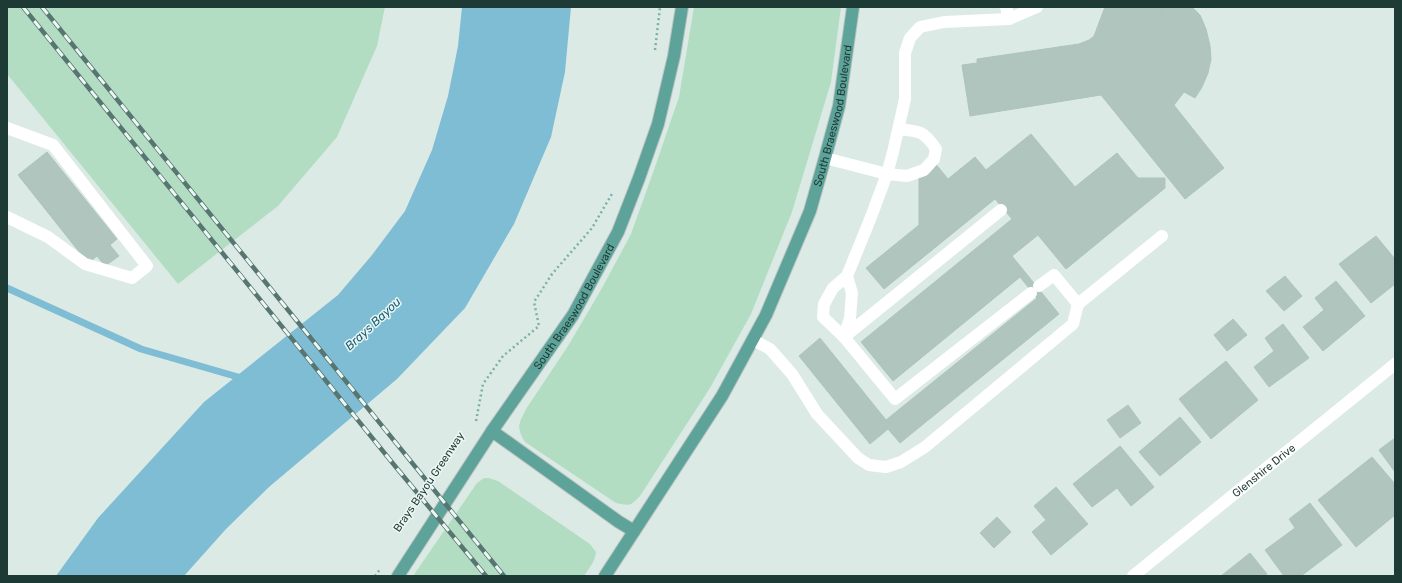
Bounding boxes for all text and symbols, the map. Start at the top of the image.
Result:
street label: South Braeswood Boulevard [811,44,854,188]
street label: South Braeswood Boulevard [531,241,617,372]
water label: Brays Bayou [342,295,404,353]
street label: Brays Bayou Greenway [391,430,467,534]
street label: Glenshire Drive [1229,441,1298,500]

